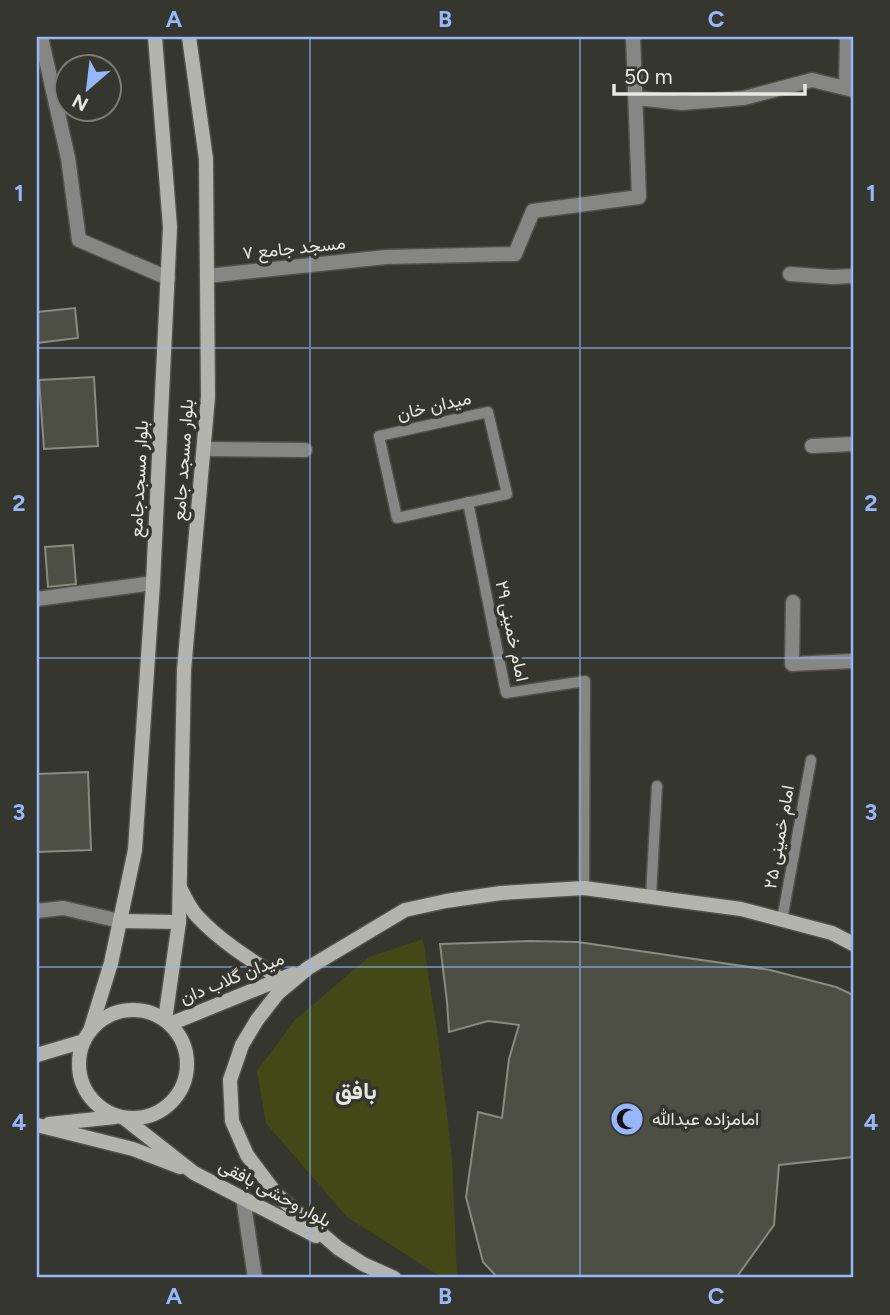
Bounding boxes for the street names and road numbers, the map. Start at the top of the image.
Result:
street label: مسجد جامع ۷ [241,232,347,265]
street label: میدان خان [395,387,473,425]
street label: بلوار مسجد جامع [168,398,199,522]
street label: بلوار مسجدجامع [125,420,154,538]
street label: امام خمینی ۲۹ [490,578,533,684]
street label: امام خمینی ۲۵ [759,783,800,891]
street label: میدان گلاب دان [177,947,287,1009]
street label: بلوار وحشی بافقی [215,1154,335,1232]

